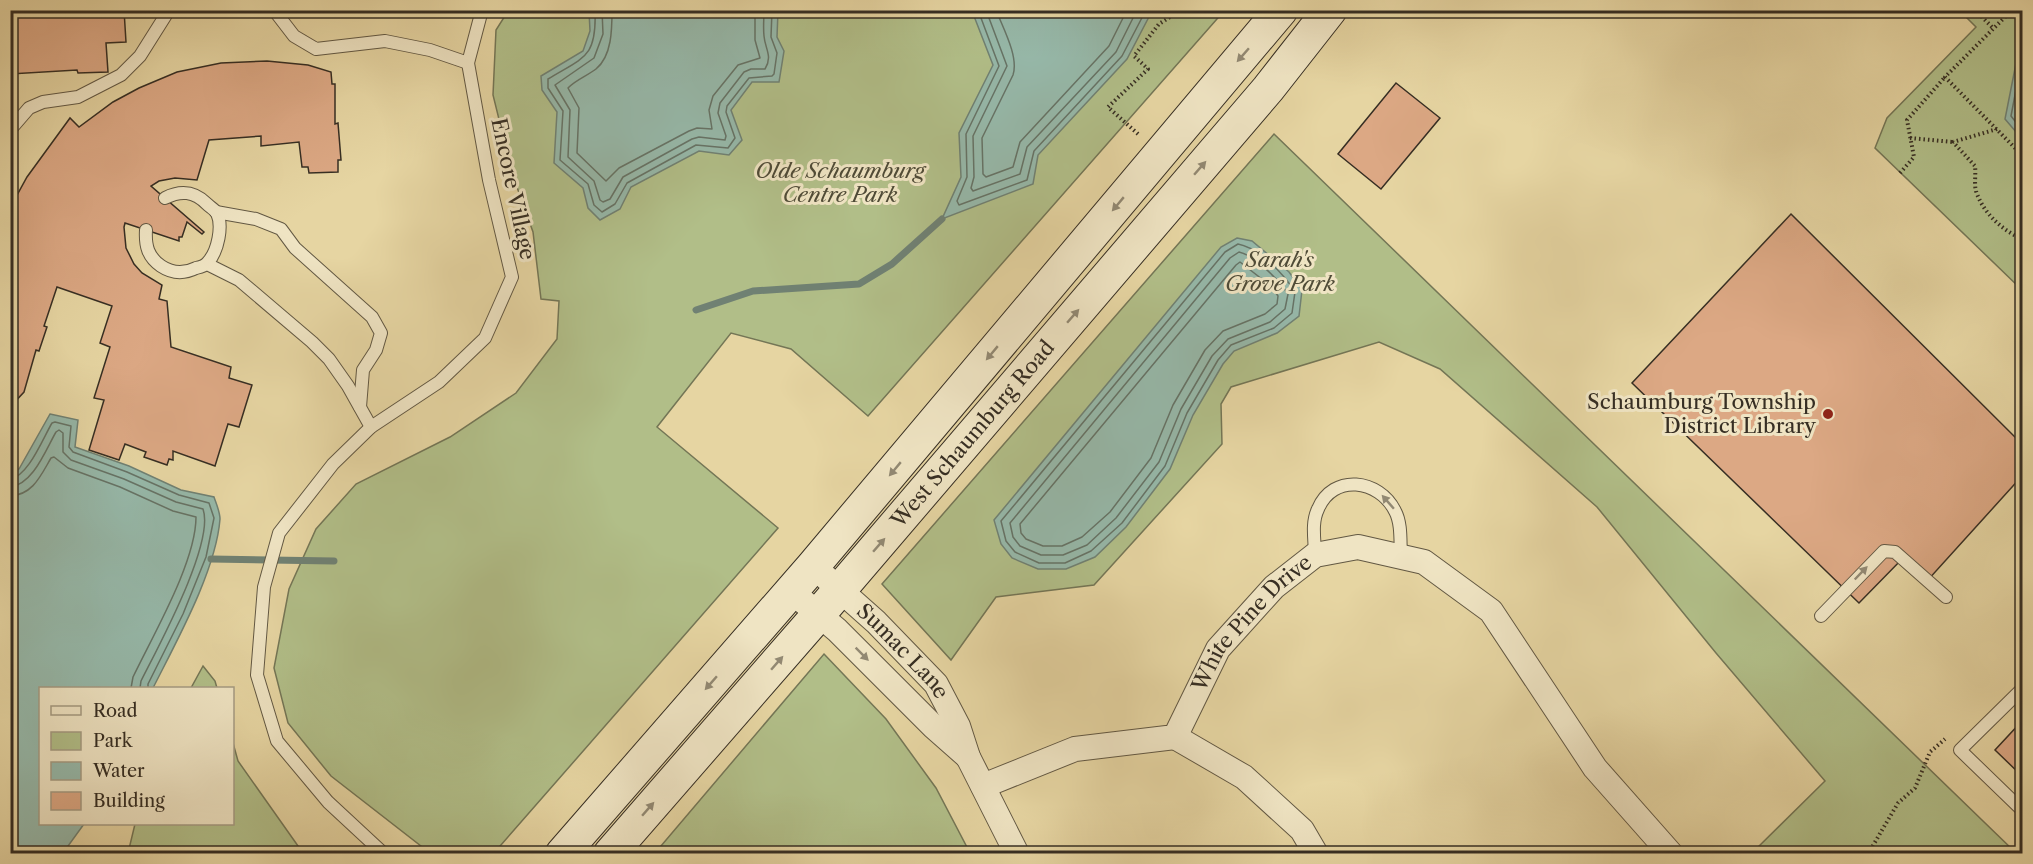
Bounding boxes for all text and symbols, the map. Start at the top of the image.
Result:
one-way arrow [1237,47,1250,63]
street label: Encore Village [486,116,541,262]
park label: Olde Schaumburg Centre Park [755,158,927,207]
one-way arrow [1193,161,1206,176]
one-way arrow [1112,196,1125,211]
park label: Sarah's Grove Park [1225,247,1335,296]
one-way arrow [1067,309,1080,324]
street label: West Schaumburg Road [885,335,1060,533]
one-way arrow [986,345,999,360]
place label: Schaumburg Township District Library [1587,389,1816,438]
marker: Schaumburg Township District Library [1821,407,1835,421]
one-way arrow [889,461,902,476]
one-way arrow [1382,495,1395,510]
one-way arrow [872,537,885,553]
street label: White Pine Drive [1186,549,1316,696]
one-way arrow [1854,566,1868,581]
street label: Sumac Lane [852,598,954,703]
one-way arrow [854,647,869,661]
one-way arrow [770,655,783,671]
one-way arrow [705,675,718,691]
legend [39,687,234,825]
text: Road [93,700,138,722]
text: Park [93,730,134,752]
text: Water [92,760,145,782]
text: Building [93,790,165,812]
one-way arrow [641,802,655,817]

